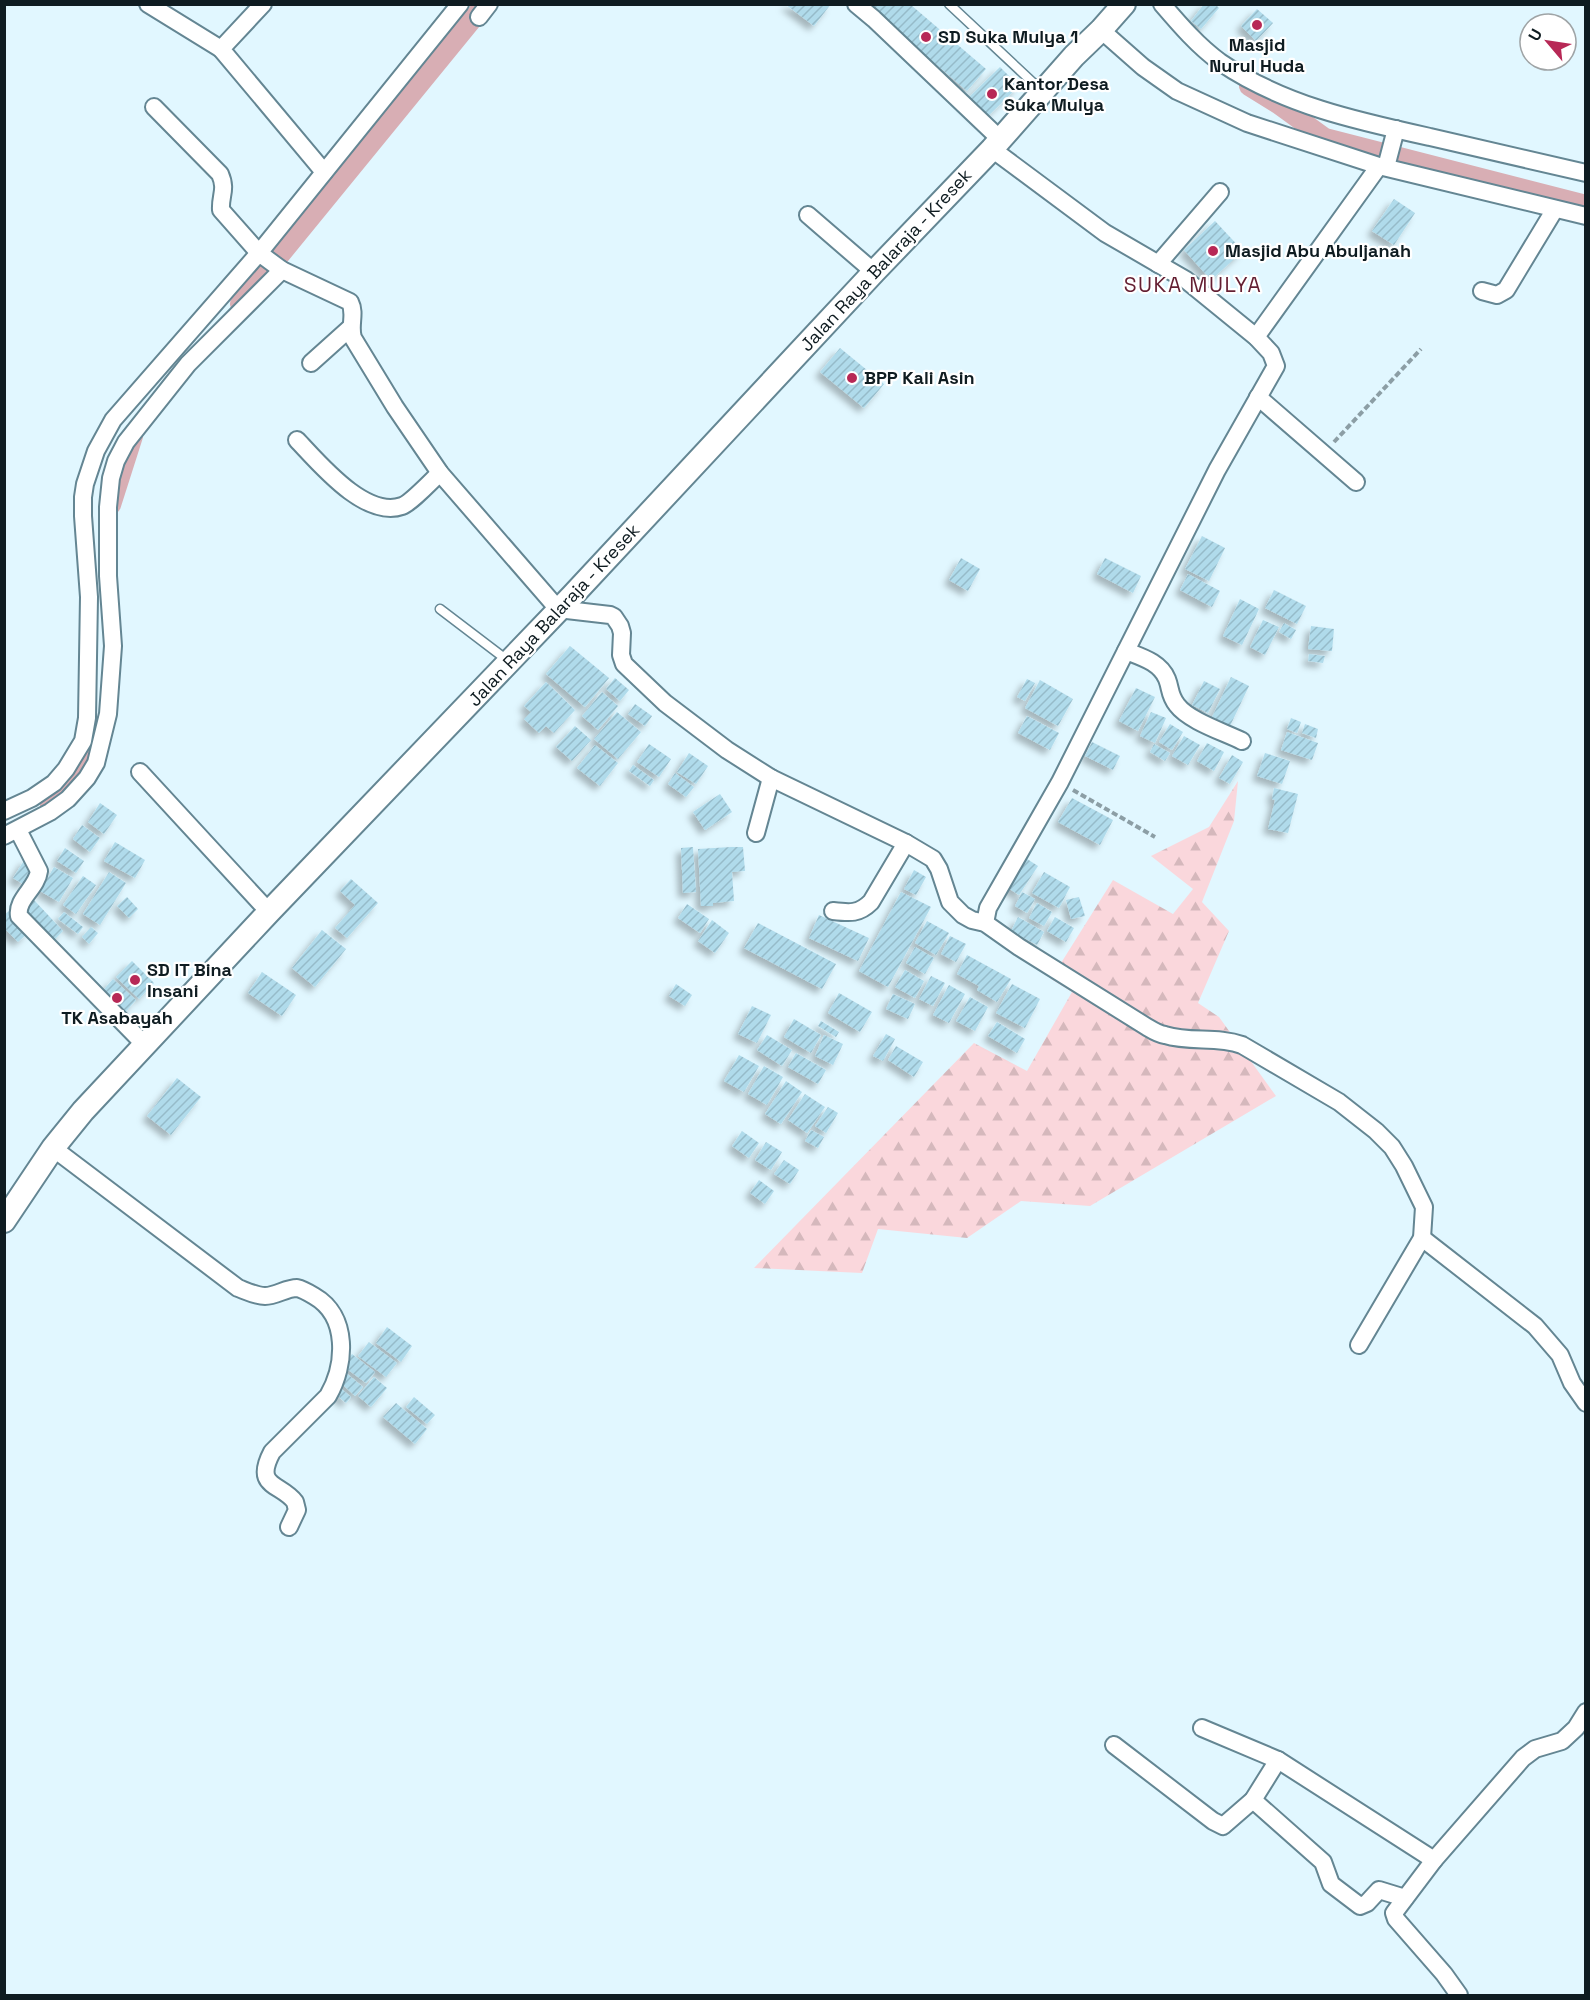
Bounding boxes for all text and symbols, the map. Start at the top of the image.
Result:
north arrow [1518,12,1578,72]
marker: Masjid Nurul Huda [1250,18,1264,32]
place label: SD Suka Mulya 1 [938,25,1078,48]
text: U [1524,25,1547,45]
marker: SD Suka Mulya 1 [919,30,933,44]
place label: Masjid Nurul Huda [1209,33,1305,77]
place label: Kantor Desa Suka Mulya [1004,72,1110,116]
marker: Kantor Desa Suka Mulya [985,87,999,101]
street label: Jalan Raya Balaraja - Kresek [795,163,977,356]
place label: Masjid Abu Abuljanah [1225,239,1411,262]
marker: Masjid Abu Abuljanah [1206,244,1220,258]
district label: SUKA MULYA [1124,271,1262,298]
place label: BPP Kali Asin [864,366,975,389]
marker: BPP Kali Asin [845,371,859,385]
street label: Jalan Raya Balaraja - Kresek [463,518,645,711]
place label: SD IT Bina Insani [147,958,233,1002]
marker: SD IT Bina Insani [128,973,142,987]
marker: TK Asabayah [110,991,124,1005]
place label: TK Asabayah [61,1006,173,1029]

